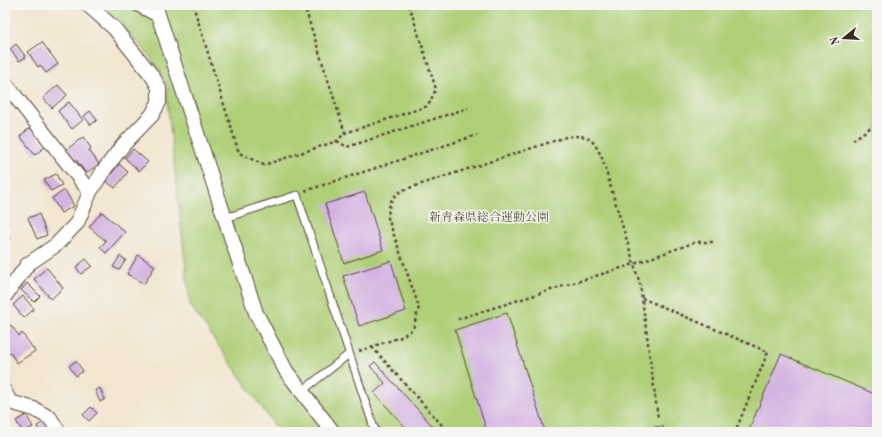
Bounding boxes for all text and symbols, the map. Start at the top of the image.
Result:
north arrow [824,18,864,58]
text: N [829,34,842,46]
park label: 新青森県総合運動公園 [429,210,549,224]

